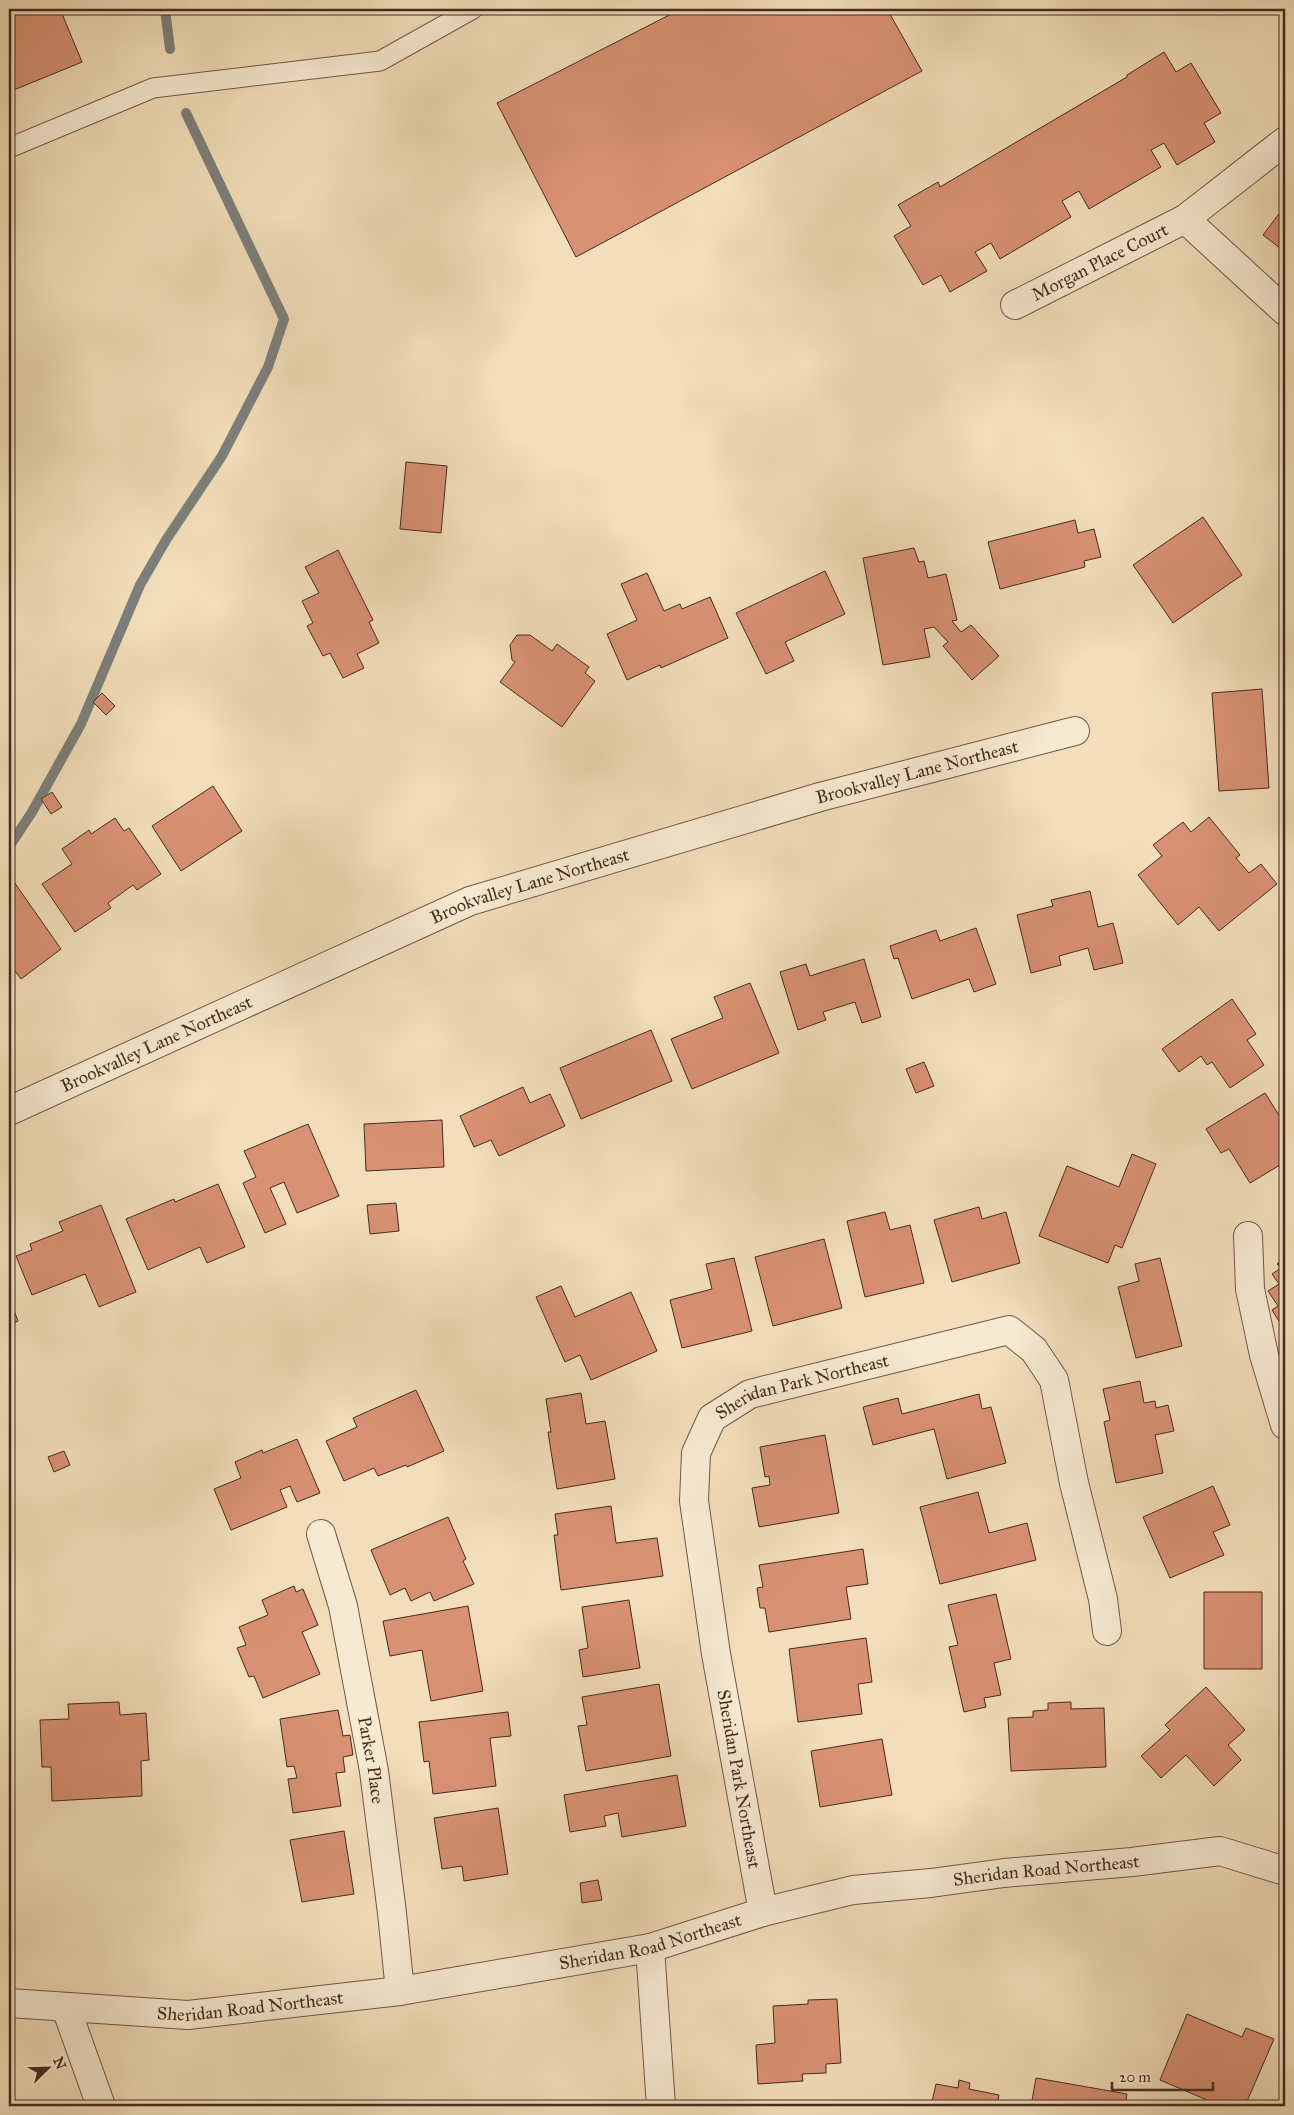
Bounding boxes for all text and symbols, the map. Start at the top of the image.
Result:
street label: Morgan Place Court [1028,218,1172,306]
street label: Brookvalley Lane Northeast [814,735,1021,809]
street label: Brookvalley Lane Northeast [427,843,632,929]
street label: Brookvalley Lane Northeast [57,990,256,1097]
street label: Sheridan Park Northeast [711,1349,892,1424]
street label: Sheridan Park Northeast [712,1688,766,1871]
street label: Parker Place [353,1715,389,1805]
street label: Sheridan Road Northeast [952,1850,1141,1891]
street label: Sheridan Road Northeast [557,1908,745,1974]
street label: Sheridan Road Northeast [156,1986,345,2026]
north arrow [22,2042,72,2092]
text: N [49,2054,70,2072]
scale bar [1112,2060,1213,2092]
text: 20 m [1119,2068,1151,2086]

